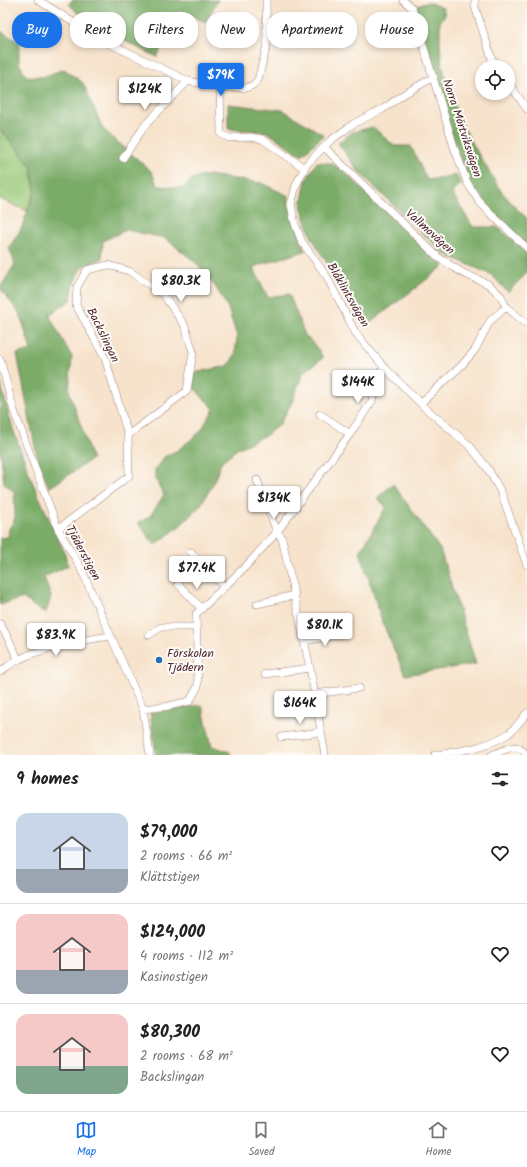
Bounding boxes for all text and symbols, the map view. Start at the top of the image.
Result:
chip: Buy [12,12,62,48]
chip: Rent [70,12,126,48]
chip: Filters [134,12,198,48]
chip: New [206,12,259,48]
chip: Apartment [267,12,357,48]
chip: House [365,12,428,48]
map controls [475,60,515,100]
button: locate [475,60,515,100]
pin: $79K [197,63,245,97]
text: $79K [207,65,235,86]
street label: Norra Mörtviksvägen [437,76,487,180]
pin: $124K [117,77,173,111]
text: $124K [128,79,162,100]
street label: Vallmovägen [401,204,459,260]
street label: Blåklintsvägen [322,259,374,331]
pin: $80.3K [148,269,214,303]
text: $80.3K [161,271,201,292]
street label: Backslingan [81,304,125,366]
pin: $144K [330,370,386,404]
text: $144K [341,372,375,393]
pin: $134K [246,486,302,520]
text: $134K [257,488,291,509]
street label: Tjäderstigen [60,522,106,584]
pin: $77.4K [164,556,230,590]
text: $77.4K [178,558,216,579]
pin: $80.1K [292,613,358,647]
text: $80.1K [307,615,343,636]
pin: $83.9K [23,623,89,657]
text: $83.9K [36,625,76,646]
place label: Förskolan Tjädern [167,644,214,677]
marker: Förskolan Tjädern [154,655,164,665]
pin: $164K [272,691,328,725]
text: $164K [283,693,317,714]
text: 9 homes [16,766,79,793]
icon: filters [489,768,511,790]
text: $79,000 [140,819,197,846]
icon: home [48,829,96,877]
icon: heart [489,842,511,864]
text: 2 rooms · 66 m² [140,846,232,867]
text: Klättstigen [140,867,200,888]
text: $124,000 [140,919,205,946]
icon: home [48,930,96,978]
icon: heart [489,943,511,965]
text: 4 rooms · 112 m² [140,946,233,967]
text: Kasinostigen [140,967,208,988]
text: $80,300 [140,1019,200,1046]
icon: home [48,1030,96,1078]
icon: heart [489,1043,511,1065]
text: 2 rooms · 68 m² [140,1046,233,1067]
text: Backslingan [140,1067,204,1088]
tab: Map [75,1119,97,1161]
tab: Saved [248,1119,275,1161]
tab: Home [425,1119,452,1161]

